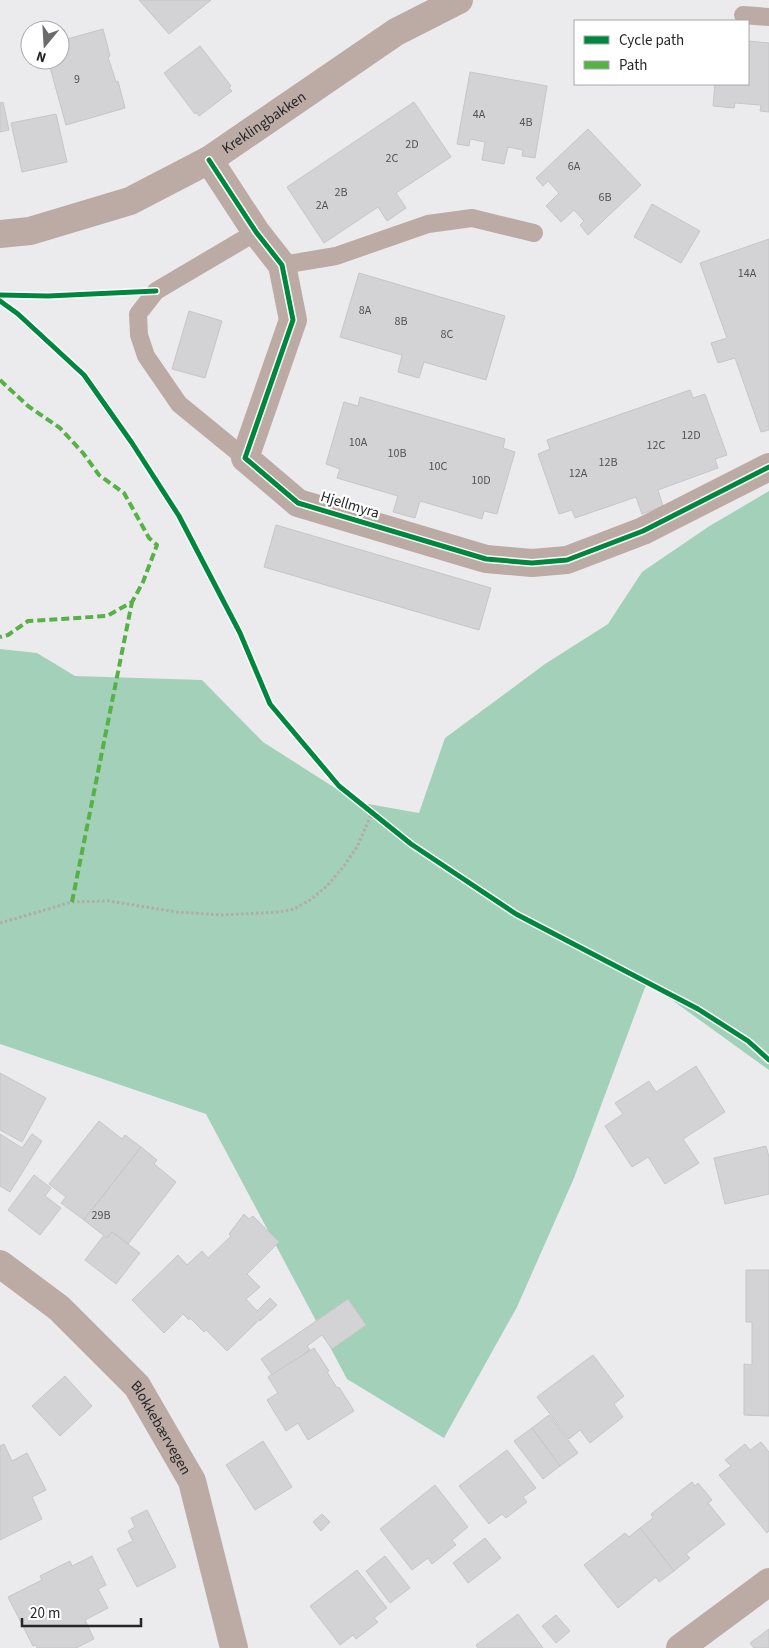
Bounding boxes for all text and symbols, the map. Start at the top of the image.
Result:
north arrow [20,20,70,70]
legend [574,20,749,85]
text: Cycle path [619,30,684,51]
text: N [34,45,49,67]
text: Path [619,55,647,76]
house number: 9 [74,71,80,88]
street label: Kreklingbakken [218,86,310,159]
house number: 4A [473,106,486,123]
house number: 4B [519,114,533,131]
house number: 2D [405,136,419,153]
house number: 2C [386,150,399,167]
house number: 6A [568,158,581,175]
house number: 2B [334,184,348,201]
house number: 6B [598,189,612,206]
house number: 2A [316,197,329,214]
house number: 14A [738,265,757,282]
house number: 8A [359,302,372,319]
house number: 8B [394,313,408,330]
house number: 8C [441,326,454,343]
house number: 12D [681,427,701,444]
house number: 10A [349,434,368,451]
house number: 12C [647,437,666,454]
house number: 10B [388,445,406,462]
house number: 12B [599,454,617,471]
house number: 10C [429,458,448,475]
house number: 12A [569,465,588,482]
house number: 10D [471,472,491,489]
street label: Hjellmyra [318,486,382,524]
house number: 29B [92,1207,110,1224]
street label: Blokkebærvegen [126,1375,197,1479]
scale bar [22,1596,141,1628]
text: 20 m [30,1603,60,1624]

